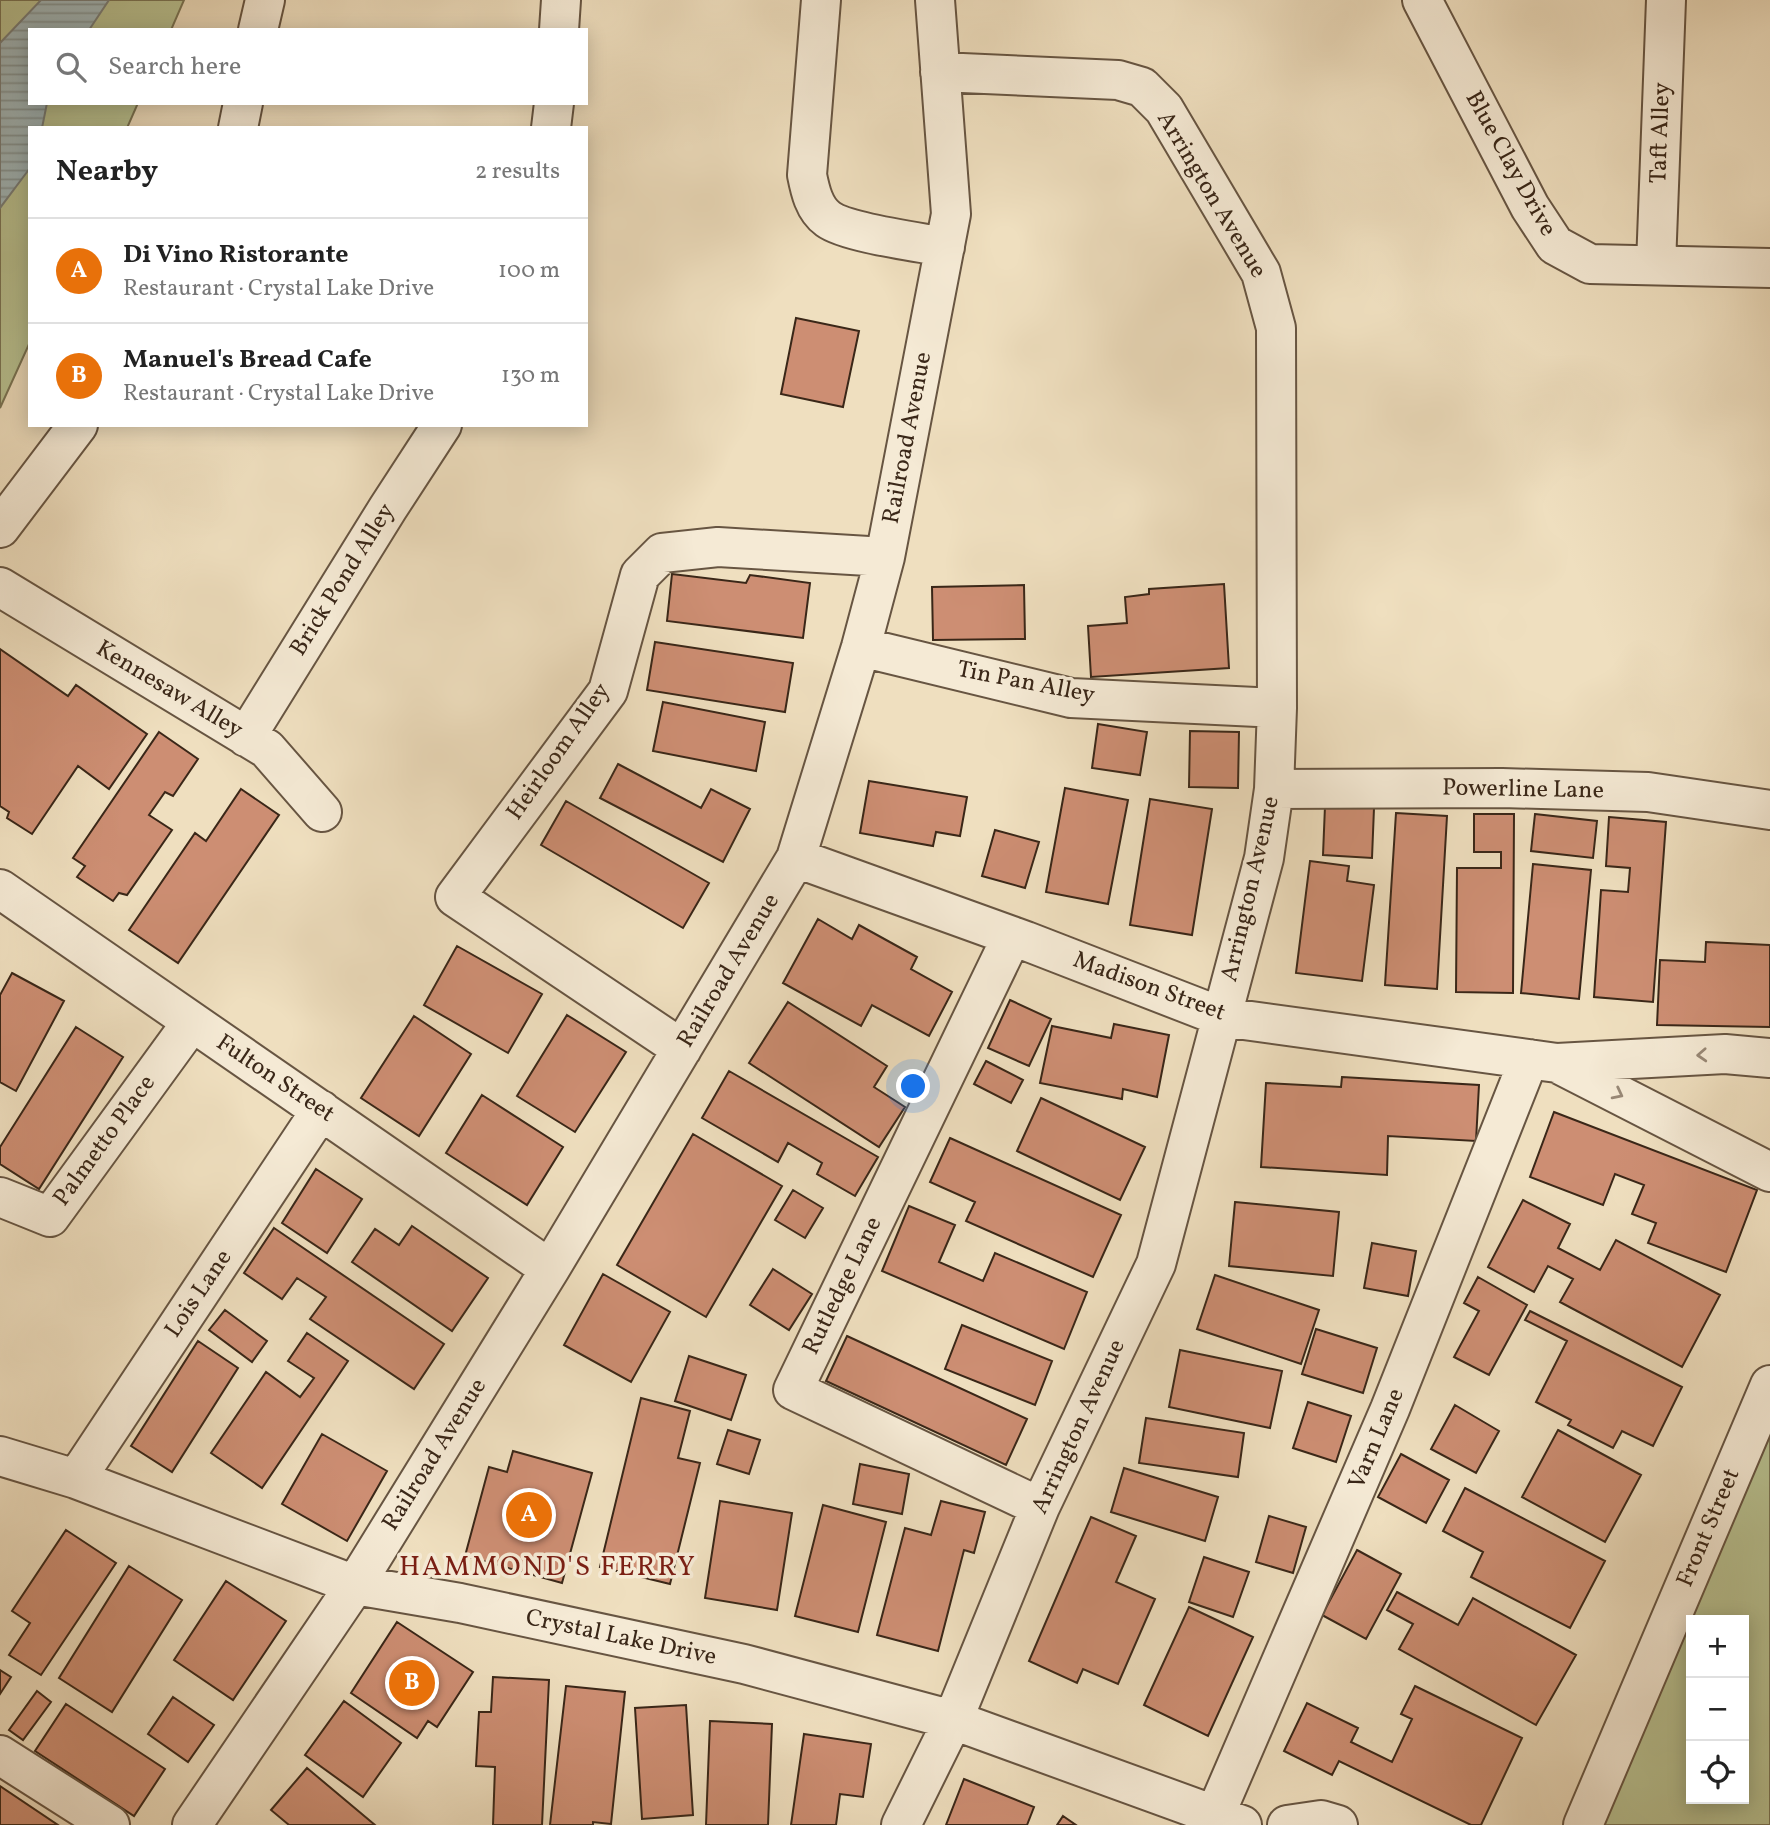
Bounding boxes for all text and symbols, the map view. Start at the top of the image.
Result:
search box [28,28,588,105]
icon: search [52,48,90,86]
text: Search here [108,49,241,85]
street label: Taft Alley [1642,82,1680,184]
street label: Blue Clay Drive [1456,85,1564,243]
street label: Arrington Avenue [1148,105,1274,285]
text: Nearby [56,151,158,193]
text: 2 results [475,156,560,188]
text: Di Vino Ristorante [123,237,349,273]
text: A [71,255,87,287]
text: 100 m [498,255,560,287]
text: Restaurant · Crystal Lake Drive [123,273,434,305]
text: Manuel's Bread Cafe [123,342,372,378]
street label: Railroad Avenue [875,349,941,527]
text: B [71,360,87,392]
text: 130 m [501,360,560,392]
text: Restaurant · Crystal Lake Drive [123,378,434,410]
street label: Brick Pond Alley [282,497,404,663]
street label: Kennesaw Alley [89,633,249,747]
street label: Tin Pan Alley [954,653,1098,713]
street label: Heirloom Alley [499,676,619,828]
street label: Powerline Lane [1442,772,1604,808]
street label: Arrington Avenue [1213,793,1289,985]
street label: Railroad Avenue [670,888,788,1054]
street label: Madison Street [1068,944,1230,1030]
street label: Fulton Street [209,1027,341,1131]
one-way arrow [1696,1047,1707,1062]
street label: Palmetto Place [46,1068,164,1214]
your location [896,1069,930,1103]
one-way arrow [1611,1086,1623,1100]
street label: Rutledge Lane [795,1211,891,1361]
street label: Lois Lane [157,1243,241,1345]
street label: Arrington Avenue [1024,1334,1134,1520]
street label: Railroad Avenue [374,1372,496,1538]
street label: Varn Lane [1341,1383,1413,1495]
street label: Front Street [1669,1463,1749,1593]
pin: A [506,1489,552,1541]
district label: HAMMOND'S FERRY [399,1548,697,1587]
street label: Crystal Lake Drive [522,1601,720,1675]
map controls [1686,1615,1749,1804]
button: + [1686,1615,1749,1678]
pin: B [389,1657,435,1709]
button: − [1686,1678,1749,1741]
button: locate [1686,1741,1749,1804]

